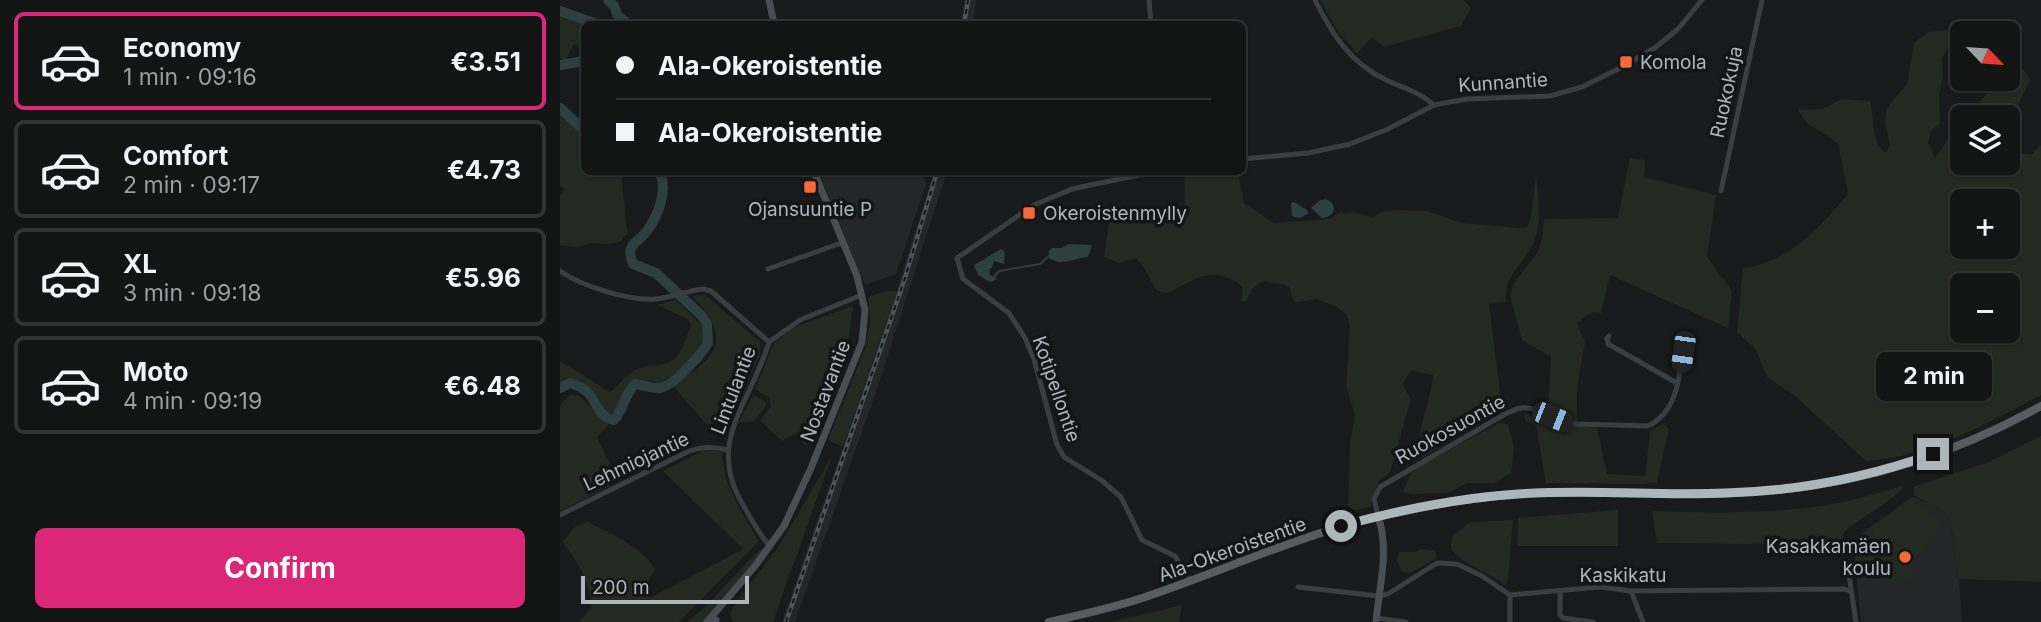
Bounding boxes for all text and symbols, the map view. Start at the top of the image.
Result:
north arrow [1950,21,2020,91]
map controls [1950,21,2020,343]
icon: car [39,30,102,93]
text: Economy [123,32,241,63]
street label: Ruokokuja [1706,44,1747,140]
text: €3.51 [451,46,521,77]
text: Ala-Okeroistentie [658,50,882,81]
place label: Komola [1640,51,1707,74]
marker: Komola [1618,54,1634,70]
text: 1 min · 09:16 [123,63,257,91]
street label: Kunnantie [1458,68,1549,97]
button: layers [1950,105,2020,175]
text: Ala-Okeroistentie [658,117,882,148]
icon: car [39,138,102,201]
text: Comfort [123,140,228,171]
text: €4.73 [447,154,521,185]
text: 2 min · 09:17 [123,171,260,199]
marker: Ojansuuntie P [802,179,818,195]
button: + [1950,189,2020,259]
place label: Ojansuuntie P [748,198,872,221]
place label: Okeroistenmylly [1043,202,1187,225]
marker: Okeroistenmylly [1021,205,1037,221]
icon: car [39,246,102,309]
text: XL [123,248,157,279]
text: €5.96 [445,262,521,293]
button: − [1950,273,2020,343]
text: 3 min · 09:18 [123,279,262,307]
car [1670,330,1697,374]
street label: Kotipellontie [1028,333,1085,445]
street label: Nostavantie [796,337,855,445]
street label: Lintulantie [706,343,761,437]
callout: 2 min [1875,352,1991,402]
icon: car [39,354,102,417]
text: Moto [123,356,188,387]
text: 2 min [1903,362,1965,390]
text: €6.48 [444,370,521,401]
text: 4 min · 09:19 [123,387,262,415]
street label: Ruokosuontie [1391,390,1509,469]
car [1529,399,1576,435]
street label: Lehmiojantie [580,427,693,496]
route end [1917,438,1949,470]
route start [1325,510,1357,542]
street label: Ala-Okeroistentie [1155,512,1309,587]
button: Confirm [35,528,525,608]
place label: Kasakkamäen koulu [1766,535,1891,580]
marker: Kasakkamäen koulu [1897,549,1913,565]
street label: Kaskikatu [1579,564,1667,587]
scale bar [581,573,749,605]
text: 200 m [592,576,650,599]

